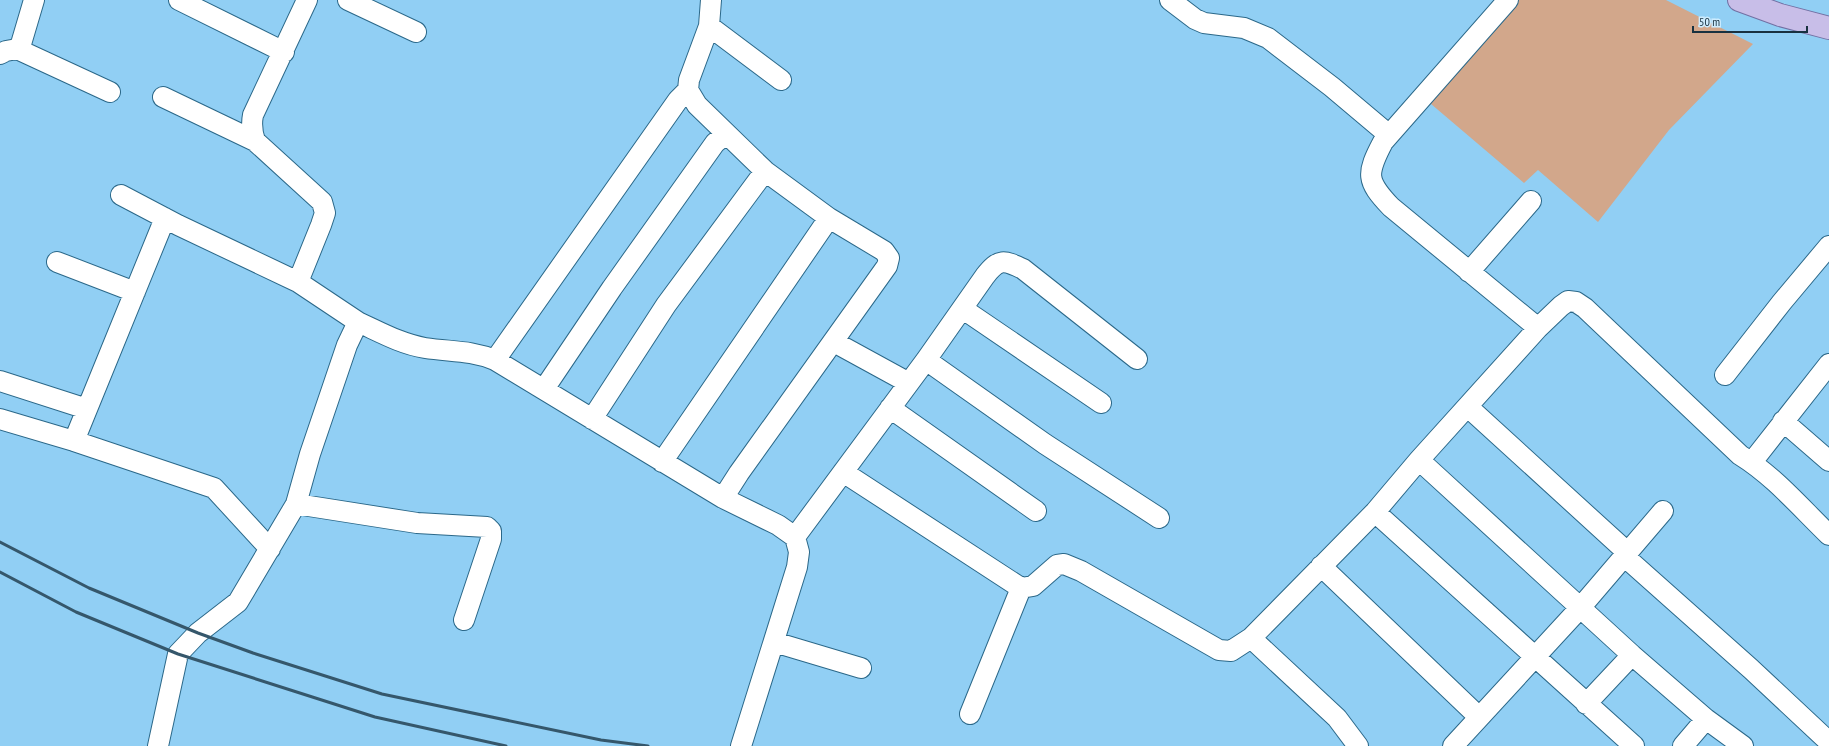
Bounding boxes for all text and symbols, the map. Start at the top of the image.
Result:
scale bar [1693,8,1807,34]
text: 50 m [1699,14,1720,29]

